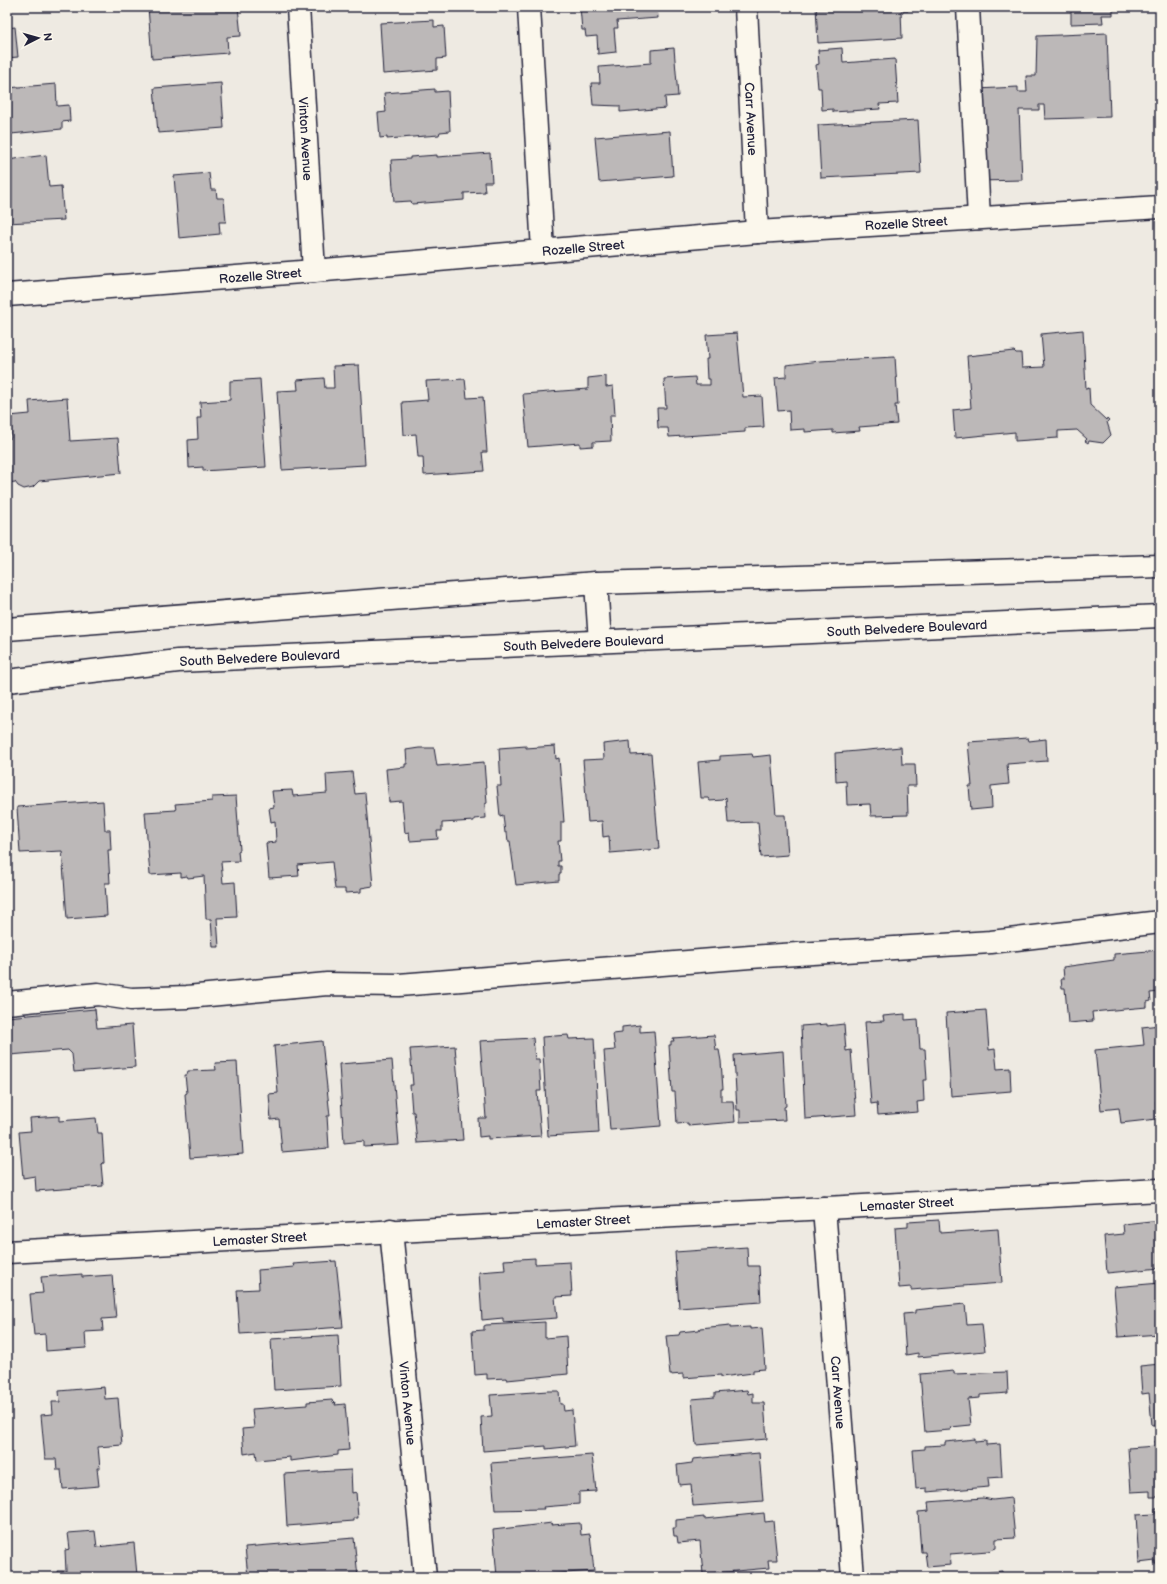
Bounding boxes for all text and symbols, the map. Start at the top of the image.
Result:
north arrow [18,18,58,58]
text: N [41,32,54,42]
street label: Carr Avenue [741,82,760,156]
street label: Vinton Avenue [294,96,316,181]
street label: Rozelle Street [864,213,948,234]
street label: Rozelle Street [541,237,625,260]
street label: Rozelle Street [218,265,302,287]
street label: South Belvedere Boulevard [827,617,988,640]
street label: South Belvedere Boulevard [503,632,664,655]
street label: South Belvedere Boulevard [179,647,340,670]
street label: Lemaster Street [859,1194,954,1215]
street label: Lemaster Street [536,1211,631,1233]
street label: Lemaster Street [212,1229,307,1250]
street label: Carr Avenue [827,1355,848,1430]
street label: Vinton Avenue [395,1361,419,1446]

